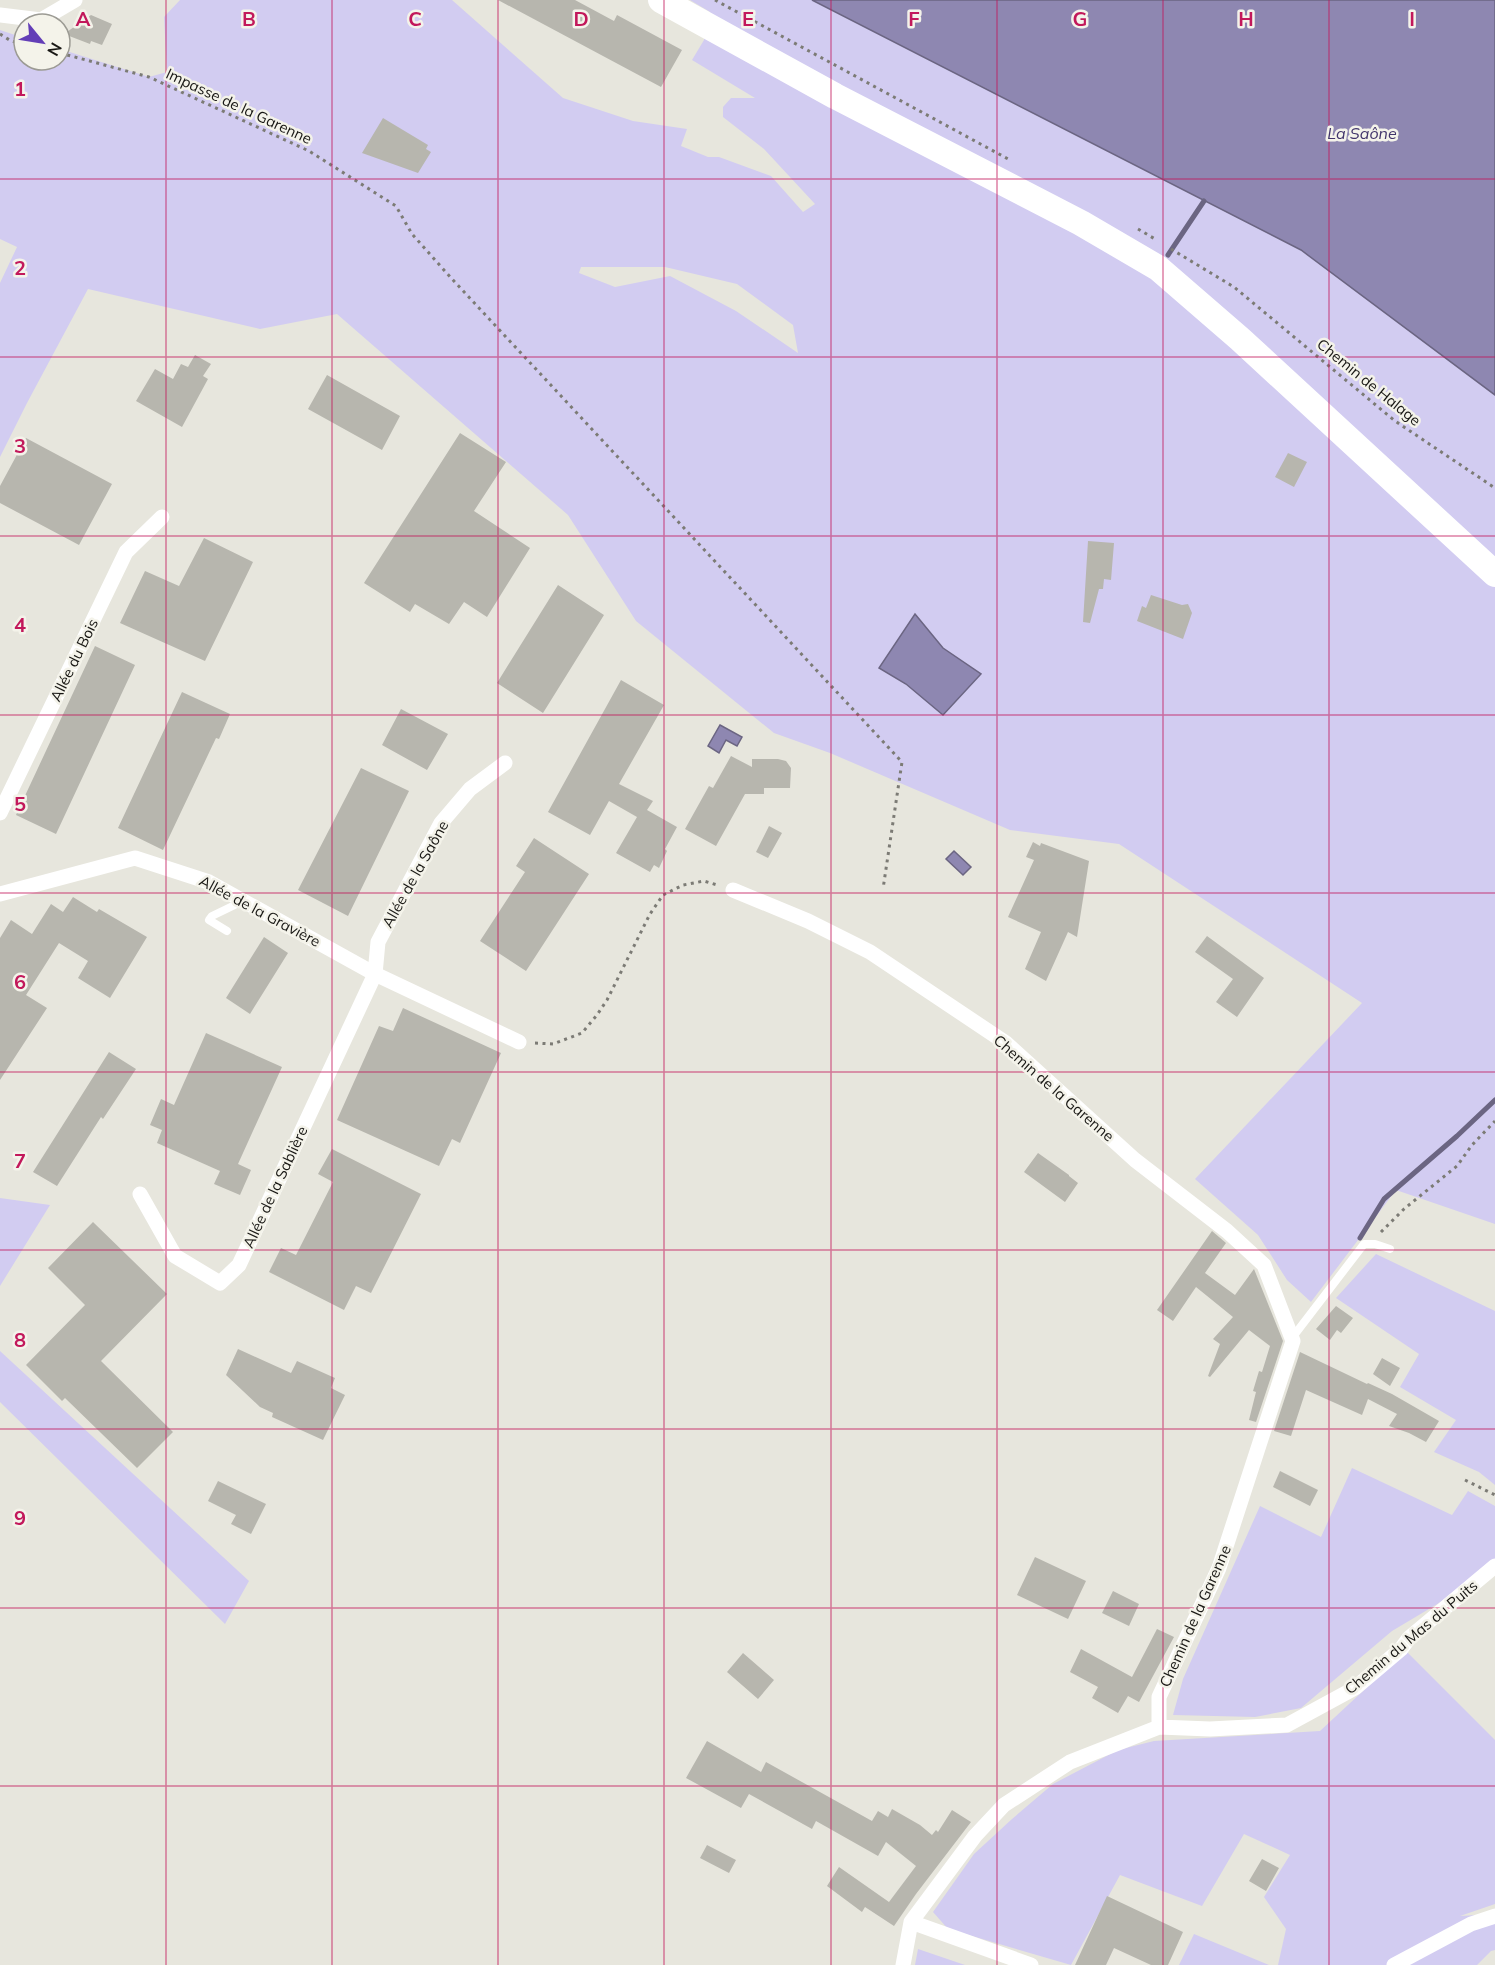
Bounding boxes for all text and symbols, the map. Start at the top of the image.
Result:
text: A [76,6,91,31]
text: B [242,6,256,31]
text: C [408,6,422,31]
text: D [573,6,589,31]
text: E [742,6,754,31]
text: F [908,6,920,31]
text: G [1073,6,1087,31]
text: H [1238,6,1254,31]
text: I [1409,6,1415,31]
north arrow [12,12,72,72]
text: N [43,39,67,60]
street label: Impasse de la Garenne [163,64,315,148]
text: 1 [14,76,26,101]
water label: La Saône [1327,123,1397,143]
text: 2 [14,255,26,280]
street label: Chemin de Halage [1313,334,1425,430]
text: 3 [14,433,26,458]
text: 4 [14,612,26,637]
street label: Allée du Bois [46,616,102,704]
text: 5 [14,791,26,816]
street label: Allée de la Saône [378,817,452,931]
street label: Allée de la Gravière [196,871,324,951]
text: 6 [14,969,26,994]
street label: Chemin de la Garenne [990,1030,1118,1146]
street label: Allée de la Sablière [238,1123,312,1251]
text: 7 [14,1148,26,1173]
text: 8 [14,1327,26,1352]
text: 9 [14,1505,26,1530]
street label: Chemin de la Garenne [1155,1542,1235,1690]
street label: Chemin du Mas du Puits [1341,1576,1481,1698]

